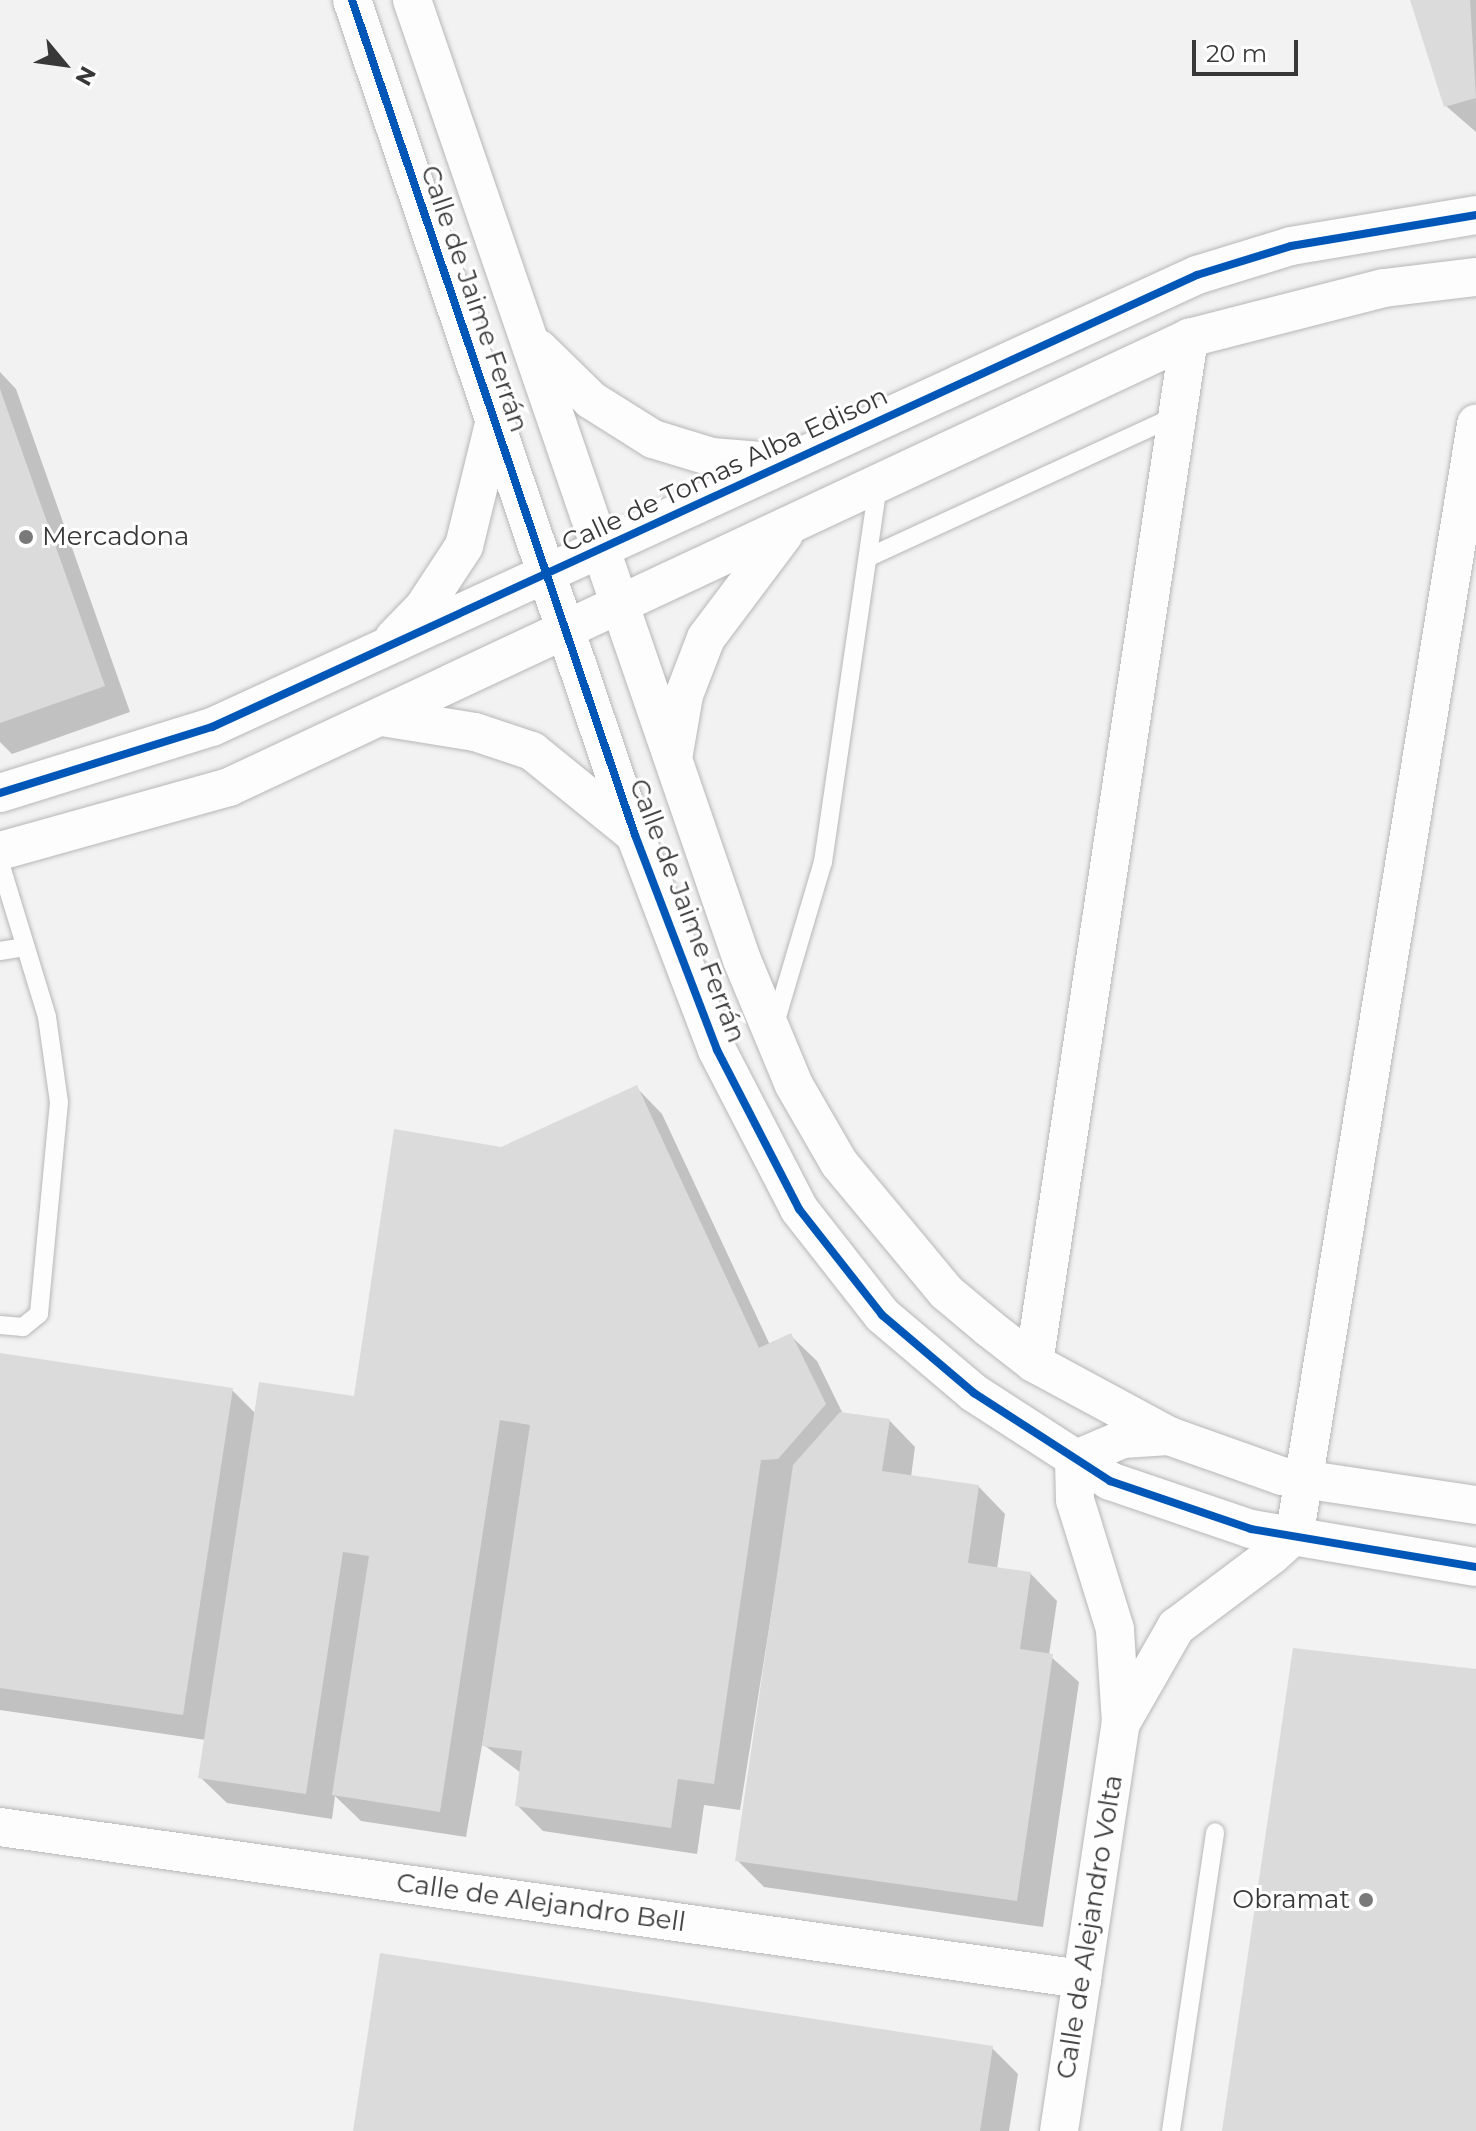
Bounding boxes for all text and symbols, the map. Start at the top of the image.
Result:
north arrow [24,24,104,104]
scale bar [1196,24,1302,74]
text: 20 m [1206,39,1267,68]
text: N [69,62,102,90]
street label: Calle de Jaime Ferrán [414,162,534,436]
street label: Calle de Tomas Alba Edison [557,381,893,559]
place label: Mercadona [42,521,189,553]
marker: Mercadona [17,528,35,546]
street label: Calle de Jaime Ferrán [622,775,752,1047]
street label: Calle de Alejandro Volta [1051,1773,1129,2081]
street label: Calle de Alejandro Bell [394,1867,688,1939]
place label: Obramat [1232,1884,1350,1916]
marker: Obramat [1357,1891,1375,1909]

